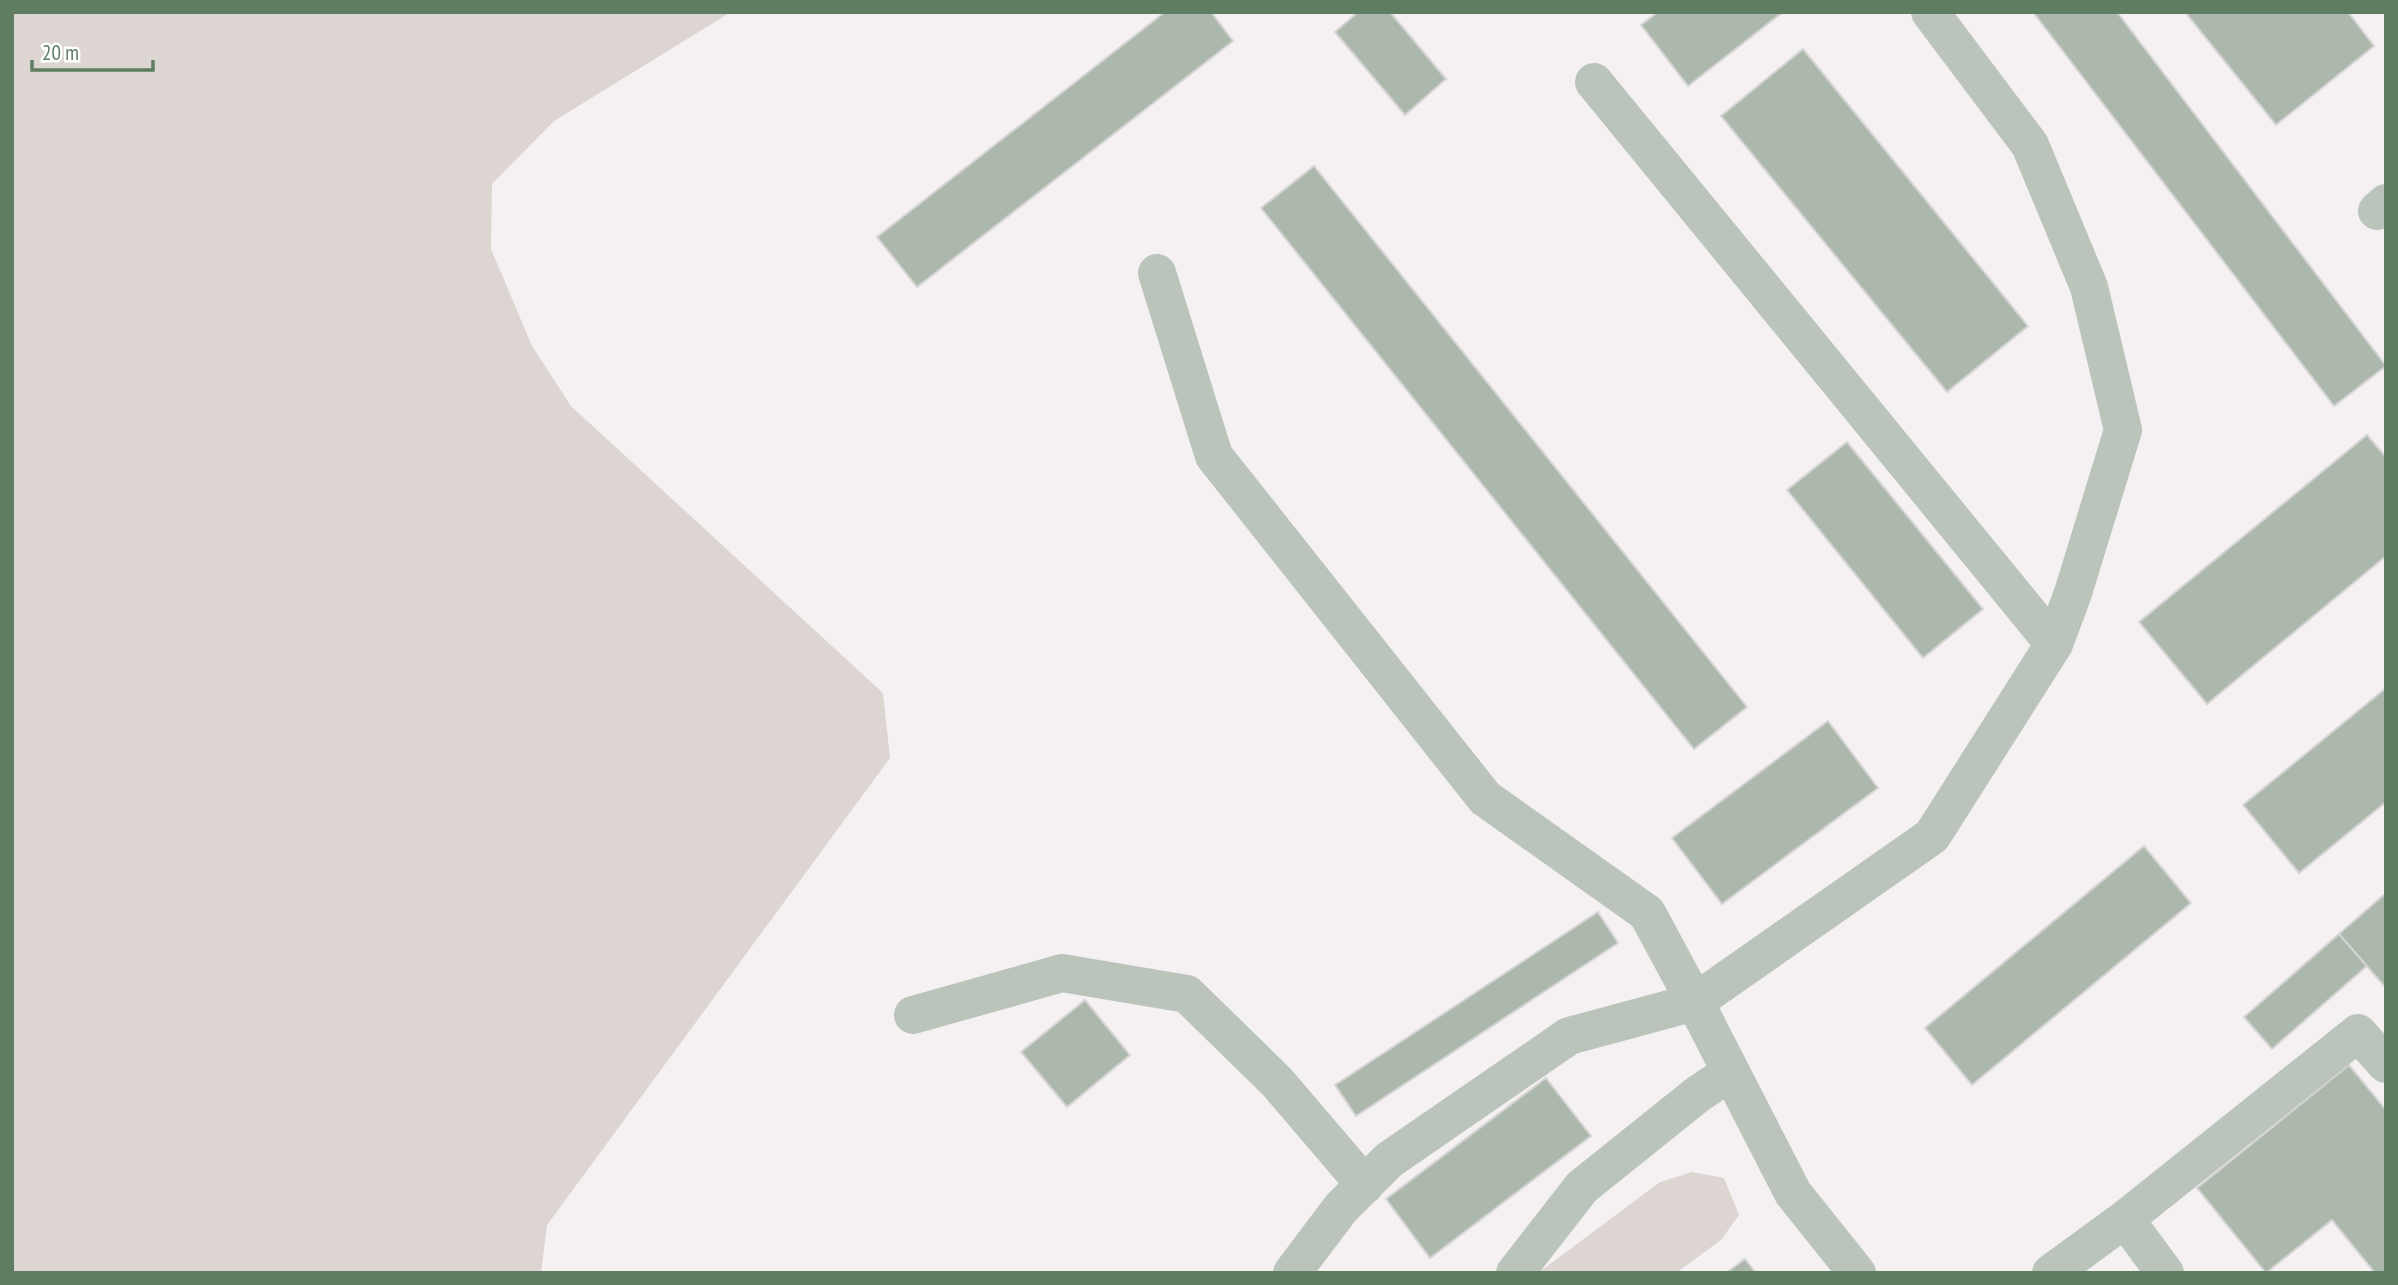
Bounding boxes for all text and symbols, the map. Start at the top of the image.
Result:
scale bar [32,28,152,72]
text: 20 m [42,39,79,66]

